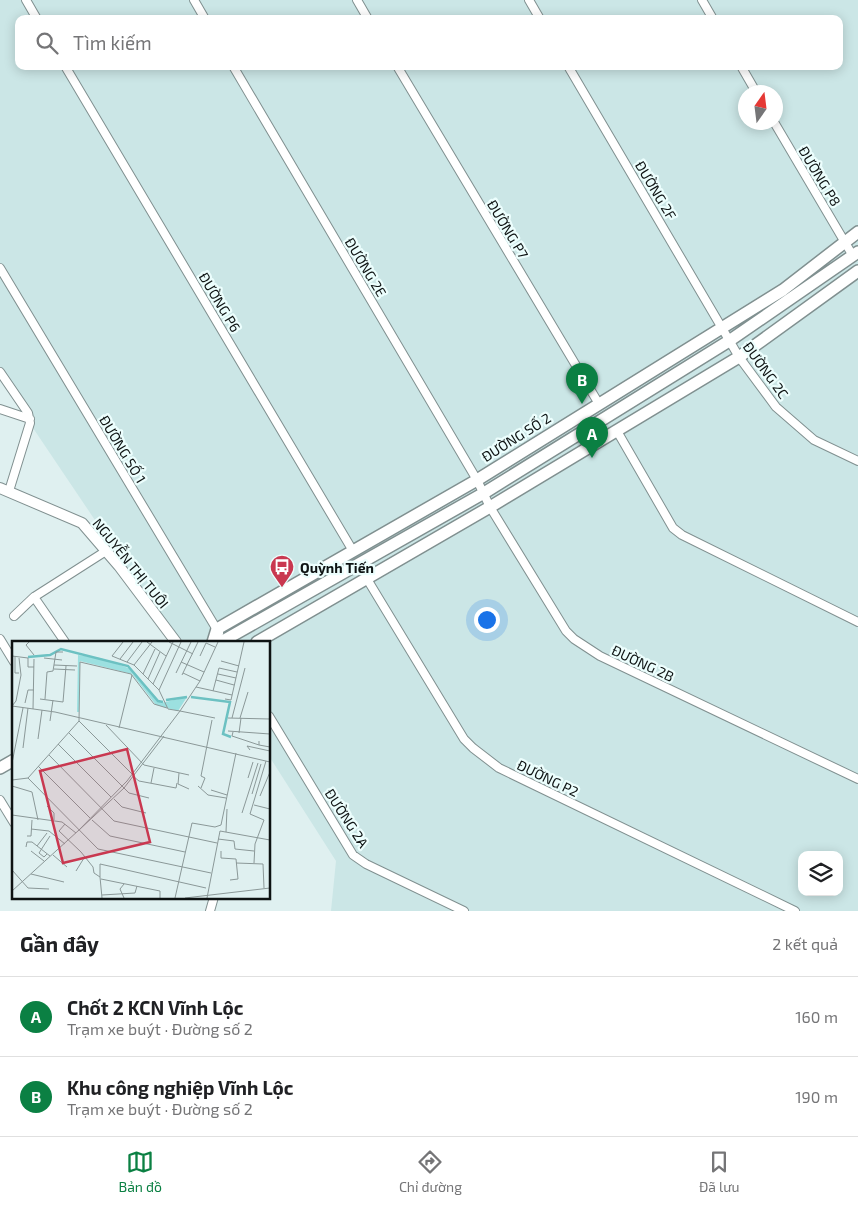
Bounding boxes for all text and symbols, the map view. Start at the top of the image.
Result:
search box [15,15,843,70]
icon: search [33,29,61,57]
text: Tìm kiếm [73,31,152,54]
north arrow [738,85,783,130]
street label: ĐƯỜNG P8 [795,143,845,209]
street label: ĐƯỜNG 2F [632,157,680,223]
street label: ĐƯỜNG P7 [484,196,532,262]
street label: ĐƯỜNG 2E [342,234,390,300]
street label: ĐƯỜNG P6 [196,269,244,335]
street label: ĐƯỜNG 2C [740,338,792,402]
pin: B [566,363,598,404]
street label: ĐƯỜNG SỐ 2 [478,409,554,465]
street label: ĐƯỜNG SỐ 1 [96,412,150,486]
pin: A [576,417,608,458]
street label: NGUYỄN THỊ TUÔI [90,514,173,611]
bus stop icon: Quỳnh Tiến [269,554,295,588]
place label: Quỳnh Tiến [300,559,374,577]
your location [474,607,500,633]
inset map [12,641,270,898]
street label: ĐƯỜNG 2B [609,641,677,685]
street label: ĐƯỜNG P2 [514,756,582,800]
street label: ĐƯỜNG 2A [322,785,372,851]
map controls [798,851,843,896]
button: layers [798,851,843,896]
text: Gần đây [20,931,99,956]
text: 2 kết quả [772,934,838,953]
text: Chốt 2 KCN Vĩnh Lộc [67,996,243,1019]
text: A [31,1007,41,1026]
text: 160 m [795,1007,838,1026]
text: Trạm xe buýt · Đường số 2 [67,1019,253,1038]
text: Khu công nghiệp Vĩnh Lộc [67,1076,293,1099]
text: B [31,1087,41,1106]
text: 190 m [795,1087,838,1106]
text: Trạm xe buýt · Đường số 2 [67,1099,253,1118]
tab: Bản đồ [118,1148,162,1195]
tab: Chỉ đường [399,1148,462,1195]
tab: Đã lưu [699,1148,740,1195]

